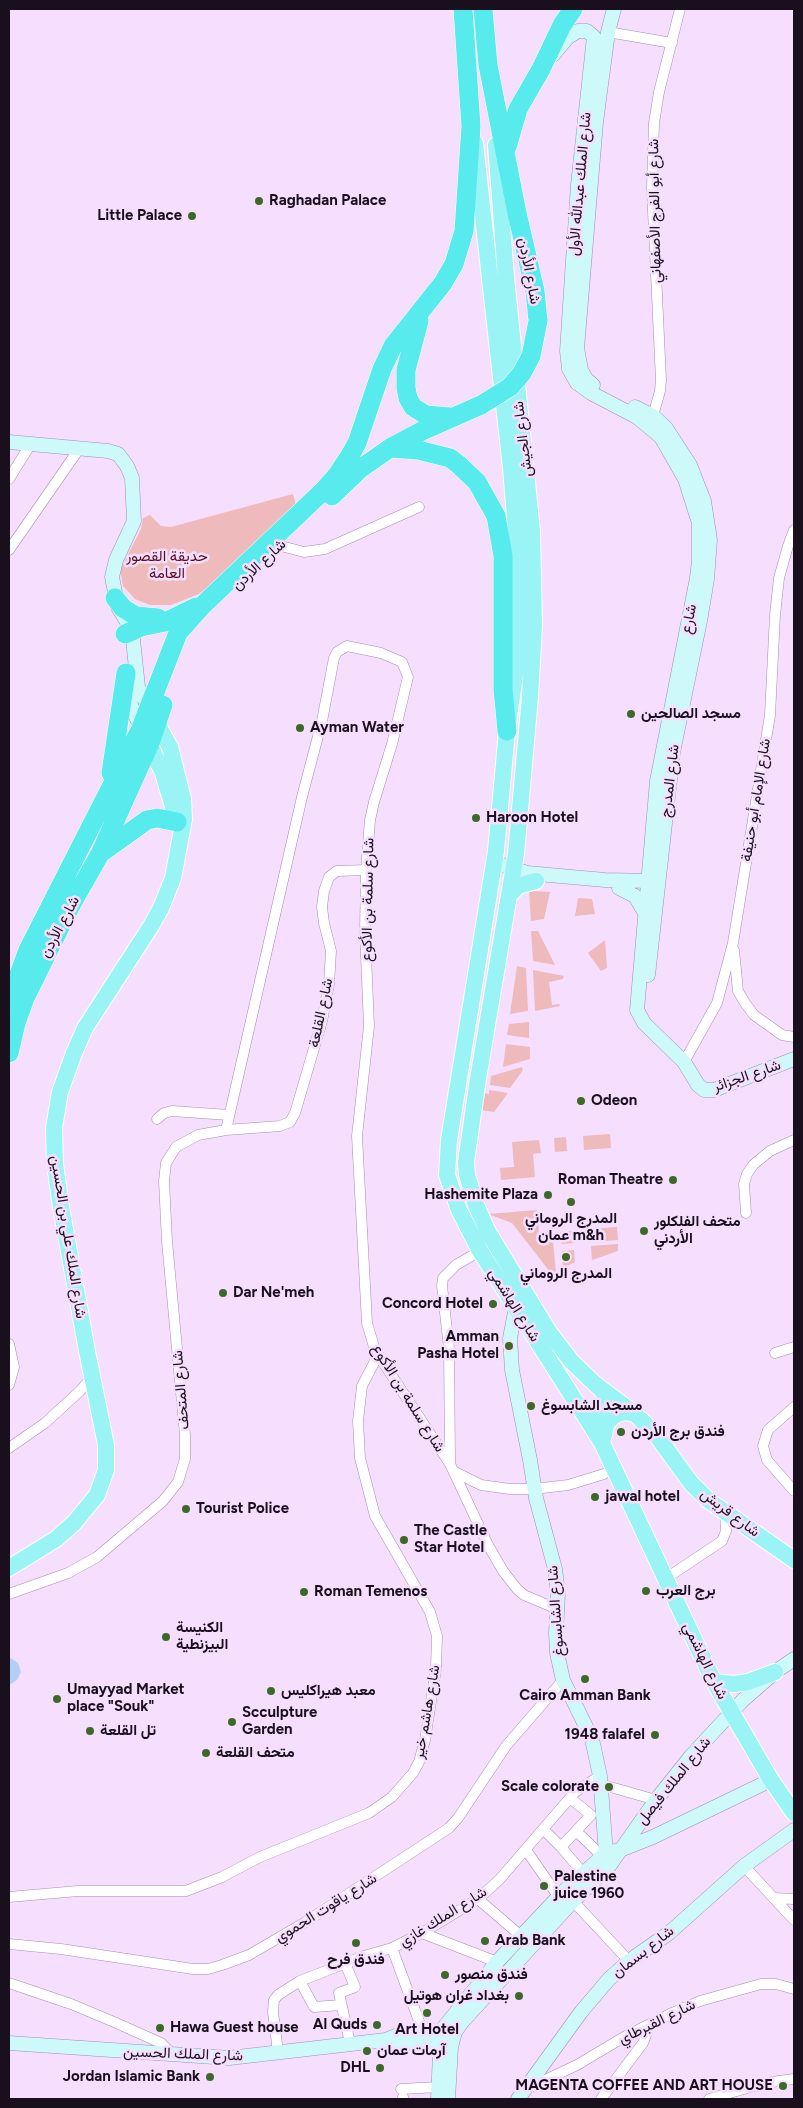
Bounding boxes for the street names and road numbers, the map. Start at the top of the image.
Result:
street label: شارع الملك عبدالله الأول [565,111,595,257]
street label: شارع أبو الفرج الأصفهاني [645,139,665,283]
street label: شارع الأردن [514,236,544,306]
street label: شارع الجيش [509,400,537,478]
street label: شارع الأردن [228,536,290,594]
street label: شارع [677,602,701,636]
street label: شارع الإمام أبو حنيفة [737,737,775,863]
street label: شارع المدرج [657,743,683,819]
street label: شارع سلمة بن الأكوع [358,838,378,962]
street label: شارع الأردن [36,893,84,961]
street label: شارع القلعة [305,977,337,1049]
street label: شارع الجزائر [711,1056,783,1096]
street label: شارع الملك علي بن الحسين [46,1154,90,1320]
street label: شارع الهاشمي [484,1265,544,1345]
street label: شارع سلمة بن الأكوع [367,1341,449,1455]
street label: شارع المتحف [169,1349,193,1431]
street label: شارع قريش [697,1485,763,1541]
street label: شارع الشابسوغ [544,1565,568,1657]
street label: شارع الهاشمي [679,1620,731,1702]
street label: شارع هاشم خير [410,1664,444,1760]
street label: شارع الملك فيصل [633,1734,715,1828]
street label: شارع ياقوت الحموي [272,1869,380,1947]
street label: شارع الملك غازي [396,1883,490,1951]
street label: شارع بسمان [608,1922,678,1982]
street label: شارع القبرطاي [616,1996,698,2048]
street label: شارع الملك الحسين [123,2043,243,2065]

